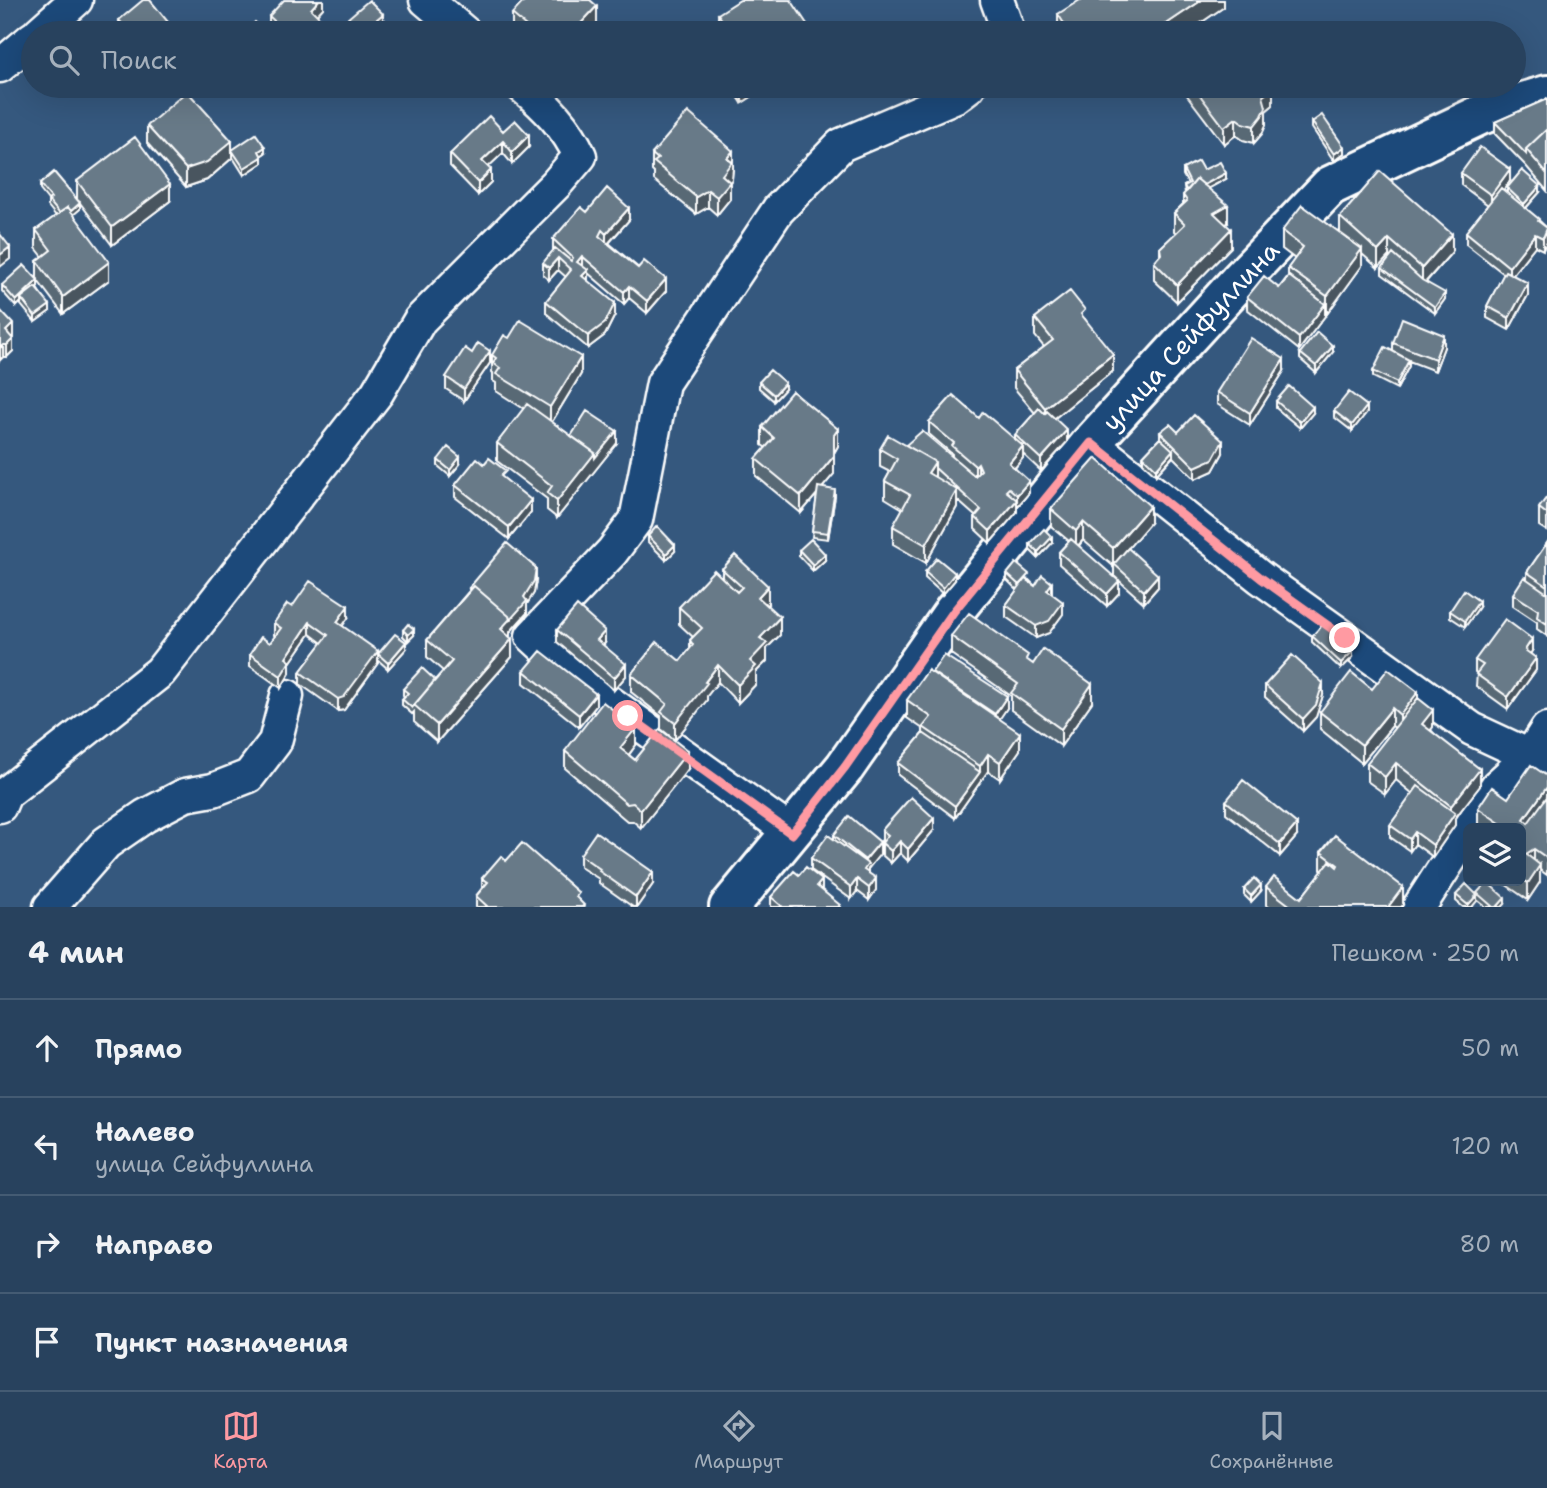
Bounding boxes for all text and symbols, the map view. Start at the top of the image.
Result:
search box [21,21,1526,98]
icon: search [45,41,83,79]
text: Поиск [101,42,177,77]
street label: улица Сейфуллина [1093,233,1286,438]
route end [1329,622,1360,653]
route start [612,700,643,731]
map controls [1463,823,1526,886]
button: layers [1463,823,1526,886]
text: 4 мин [28,932,124,973]
text: Пешком · 250 m [1332,938,1519,968]
icon: ahead [28,1029,66,1067]
text: Прямо [95,1031,183,1066]
text: 50 m [1461,1033,1519,1063]
text: Налево [95,1114,195,1149]
icon: left [28,1127,66,1165]
text: 120 m [1451,1131,1519,1161]
text: улица Сейфуллина [95,1149,313,1179]
icon: right [28,1225,66,1263]
text: Направо [95,1227,213,1262]
text: 80 m [1460,1229,1519,1259]
icon: arrive [28,1323,66,1361]
text: Пункт назначения [95,1325,348,1360]
tab: Карта [213,1407,268,1474]
tab: Маршрут [694,1407,783,1474]
tab: Сохранённые [1210,1407,1334,1474]

